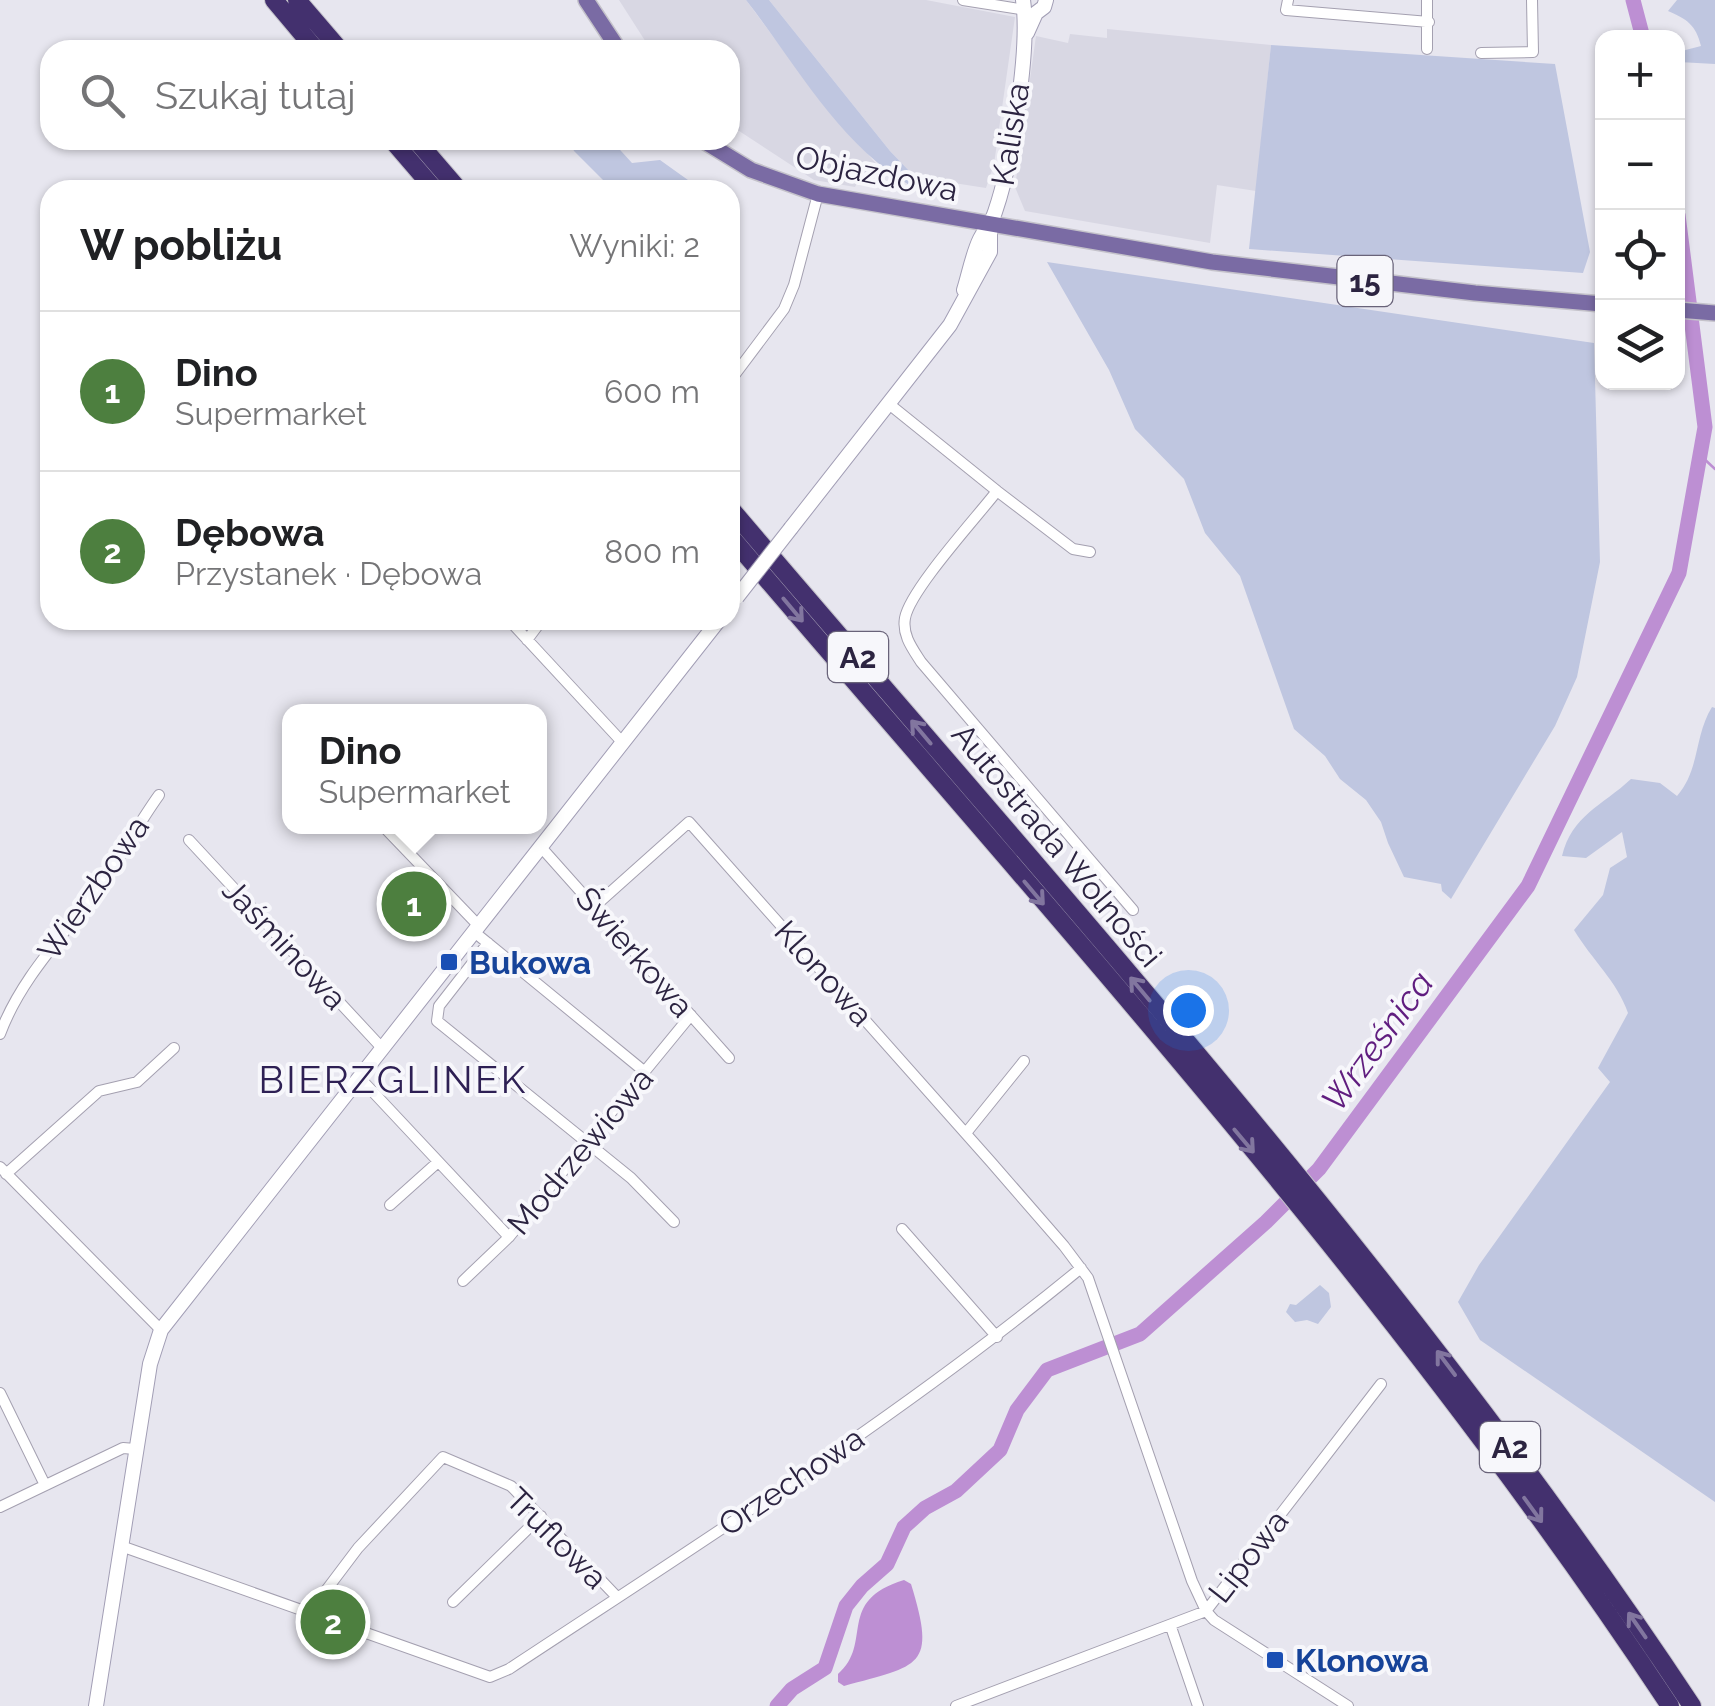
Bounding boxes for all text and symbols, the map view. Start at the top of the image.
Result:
map controls [1595,30,1685,390]
button: + [1595,30,1685,120]
search box [40,40,740,150]
icon: search [75,68,130,123]
text: Szukaj tutaj [155,73,356,118]
street label: Kaliska [984,80,1036,188]
button: − [1595,120,1685,210]
street label: Objazdowa [792,138,962,208]
button: locate [1595,210,1685,300]
text: W pobliżu [80,221,282,270]
text: Wyniki: 2 [569,227,700,264]
road number: 15 [1338,256,1392,306]
button: layers [1595,300,1685,390]
text: Dino [175,350,258,395]
text: 1 [105,373,120,410]
text: 600 m [604,373,700,410]
text: Supermarket [175,395,367,432]
text: Dębowa [175,510,325,555]
text: 2 [103,533,122,570]
text: 800 m [604,533,700,570]
text: Przystanek · Dębowa [175,555,482,592]
one-way arrow [782,597,804,623]
road number: A2 [828,632,888,682]
popup [282,704,547,834]
street label: Autostrada Wolności [945,716,1169,974]
one-way arrow [910,720,933,745]
text: Dino [319,728,401,773]
text: Supermarket [319,773,510,810]
street label: Wierzbowa [30,809,156,967]
pin: 1 [382,866,446,942]
street label: Jaśminowa [215,871,355,1017]
street label: Świerkowa [569,880,701,1024]
one-way arrow [1022,880,1045,905]
street label: Klonowa [767,913,881,1033]
place label: Bukowa [469,944,591,981]
marker: Bukowa [438,951,460,973]
water label: Wrześnica [1313,963,1441,1119]
one-way arrow [1129,976,1151,1002]
your location [1163,985,1214,1036]
district label: BIERZGLINEK [258,1057,528,1102]
street label: Modrzewiowa [500,1060,660,1242]
one-way arrow [1233,1128,1256,1153]
one-way arrow [1436,1350,1457,1377]
street label: Orzechowa [711,1419,871,1543]
road number: A2 [1480,1422,1540,1472]
street label: Truflowa [499,1480,615,1596]
one-way arrow [1522,1496,1543,1523]
street label: Lipowa [1201,1503,1295,1609]
pin: 2 [300,1584,366,1660]
one-way arrow [1627,1612,1648,1640]
place label: Klonowa [1295,1642,1429,1679]
marker: Klonowa [1264,1649,1286,1671]

